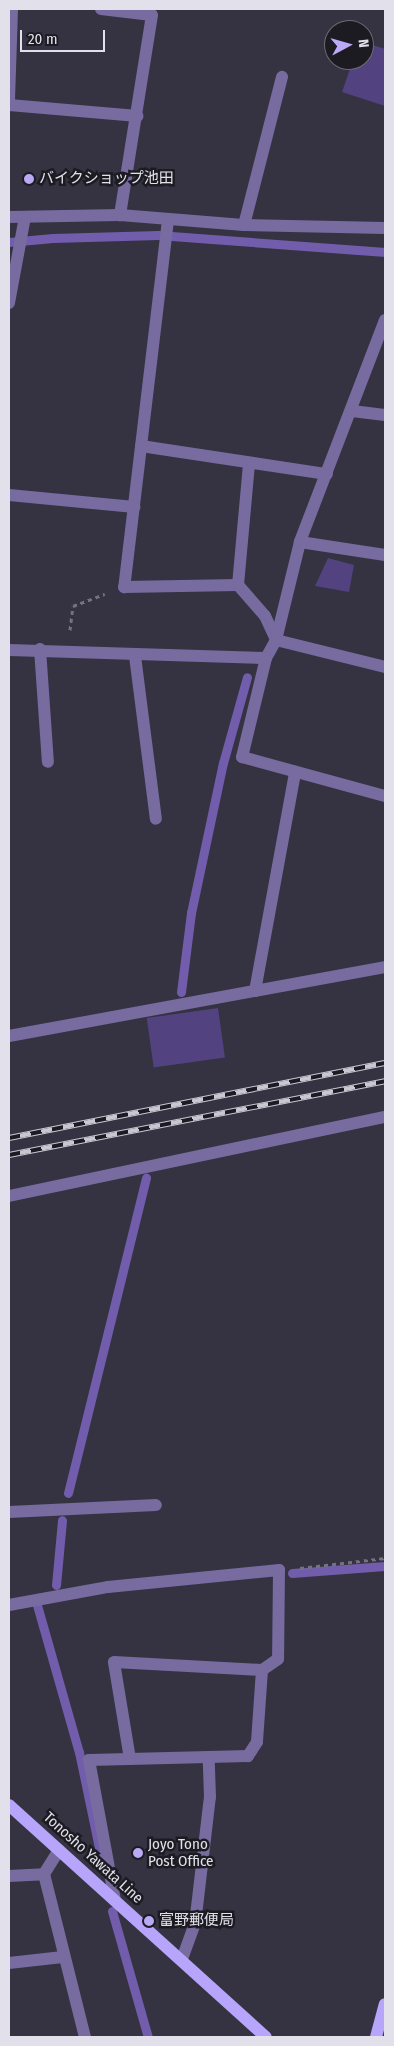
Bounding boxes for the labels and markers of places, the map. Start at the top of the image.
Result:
place label: バイクショップ池田 [39,170,174,188]
marker: バイクショップ池田 [23,173,35,185]
place label: Joyo Tono Post Office [148,1835,214,1870]
marker: Joyo Tono Post Office [132,1847,144,1859]
place label: 富野郵便局 [159,1912,234,1930]
marker: 富野郵便局 [143,1915,155,1927]

